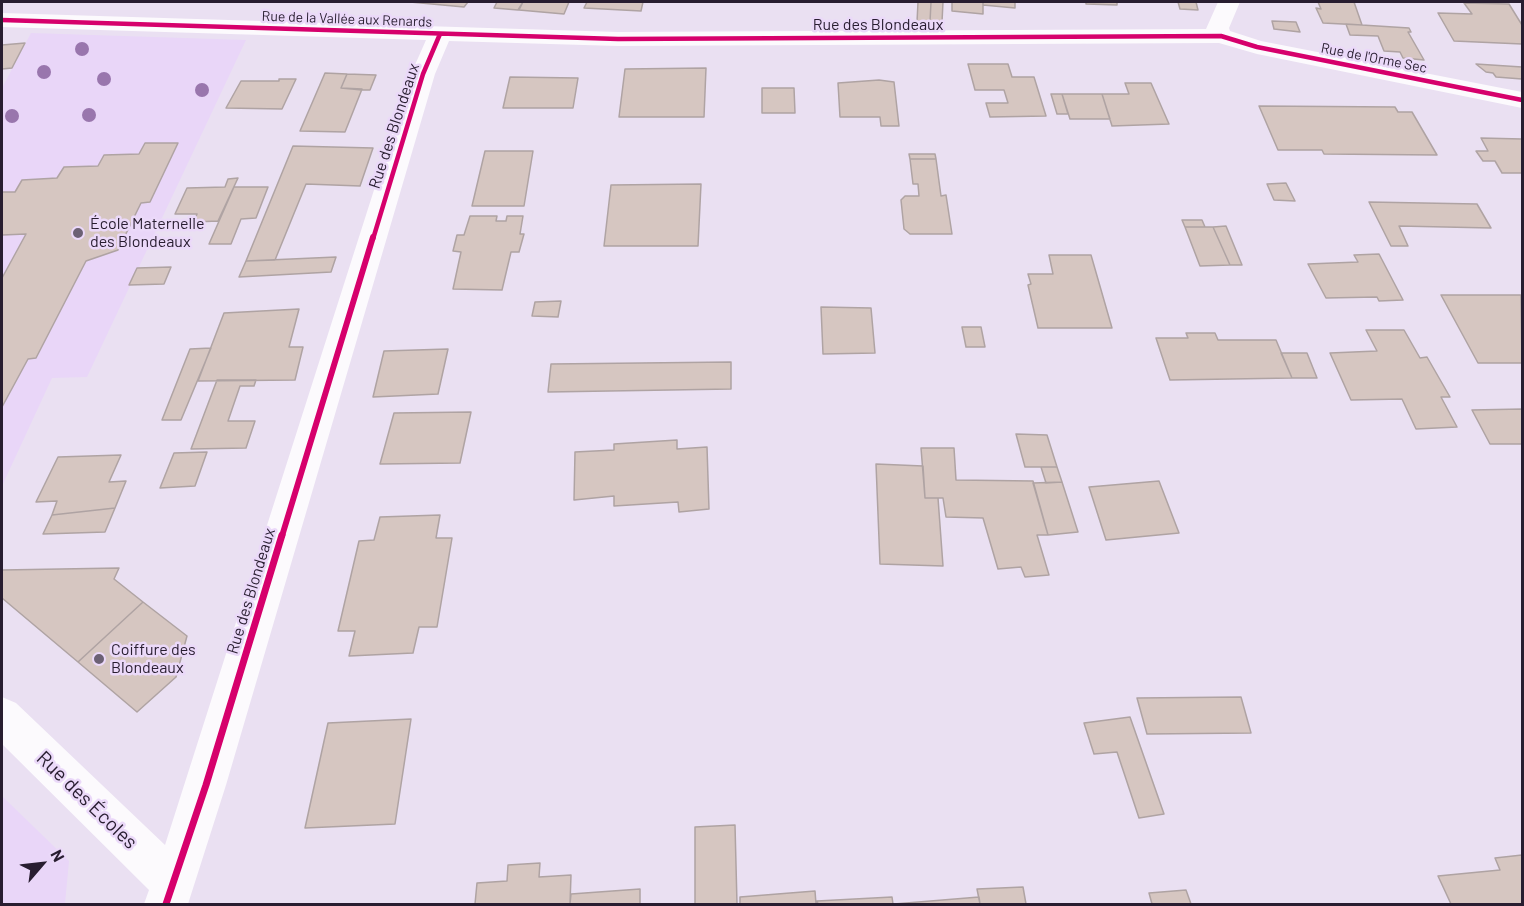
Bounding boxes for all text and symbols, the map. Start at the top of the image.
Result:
street label: Rue de la Vallée aux Renards [261,8,433,30]
street label: Rue des Blondeaux [813,15,943,35]
street label: Rue de l'Orme Sec [1320,39,1428,77]
street label: Rue des Blondeaux [365,61,423,191]
place label: École Maternelle des Blondeaux [90,214,204,252]
marker: École Maternelle des Blondeaux [71,226,85,240]
street label: Rue des Blondeaux [223,526,279,656]
place label: Coiffure des Blondeaux [111,640,196,678]
marker: Coiffure des Blondeaux [92,652,106,666]
street label: Rue des Écoles [32,746,142,854]
north arrow [12,834,72,894]
text: N [47,846,69,864]

